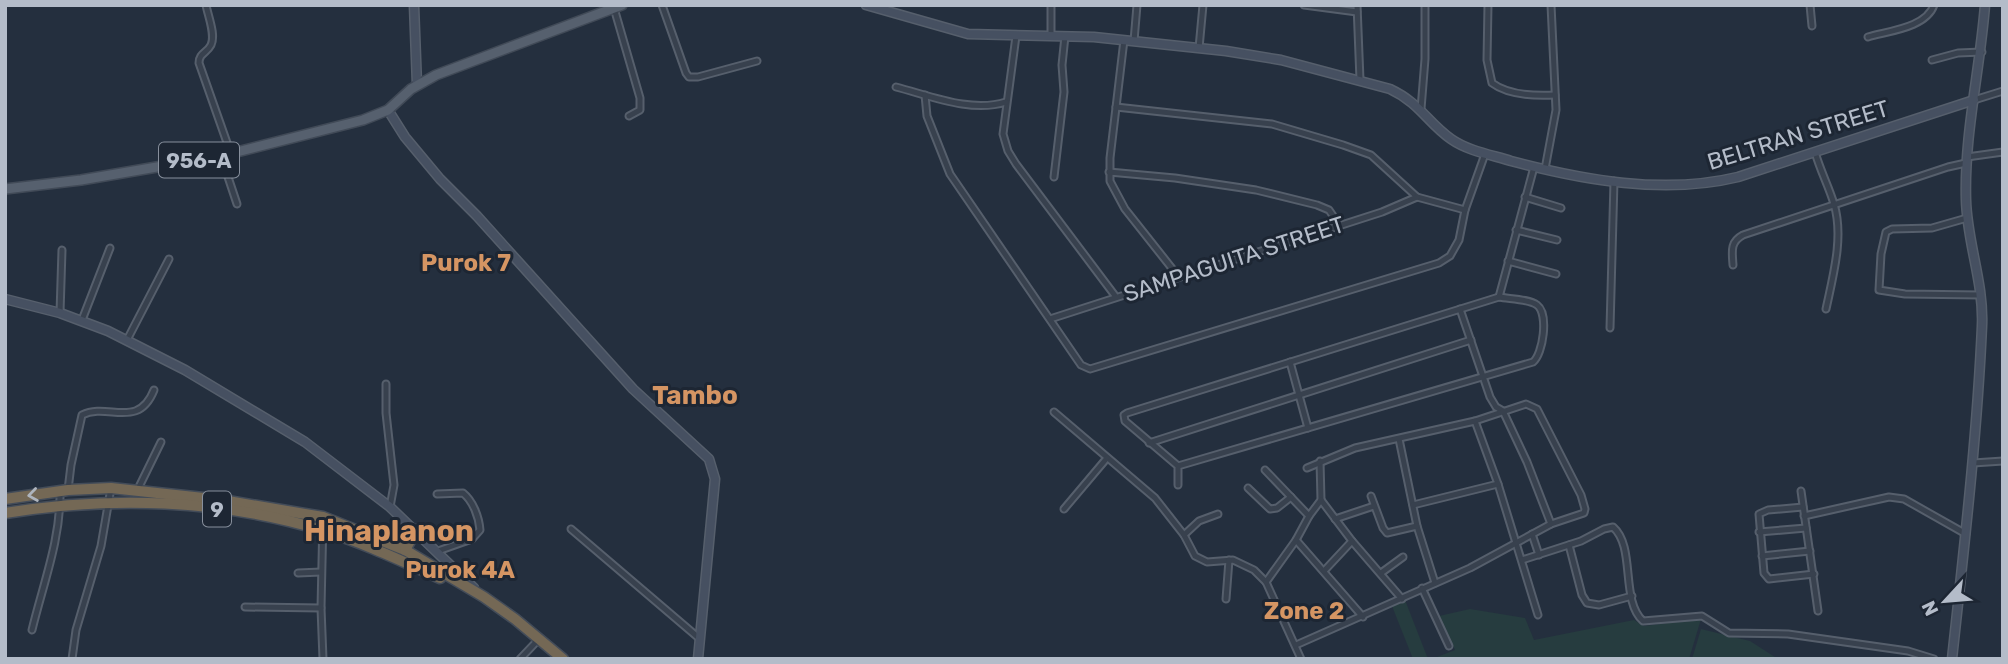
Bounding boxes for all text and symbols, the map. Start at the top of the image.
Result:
street label: BELTRAN STREET [1704,94,1892,176]
road number: 956-A [159,142,239,178]
street label: SAMPAGUITA STREET [1120,210,1348,308]
district label: Purok 7 [421,249,511,277]
district label: Tambo [652,380,738,411]
one-way arrow [27,487,39,502]
road number: 9 [203,491,231,526]
district label: Hinaplanon [304,513,474,549]
district label: Purok 4A [405,556,515,584]
north arrow [1910,566,1980,636]
district label: Zone 2 [1264,597,1344,625]
text: N [1917,597,1944,619]

